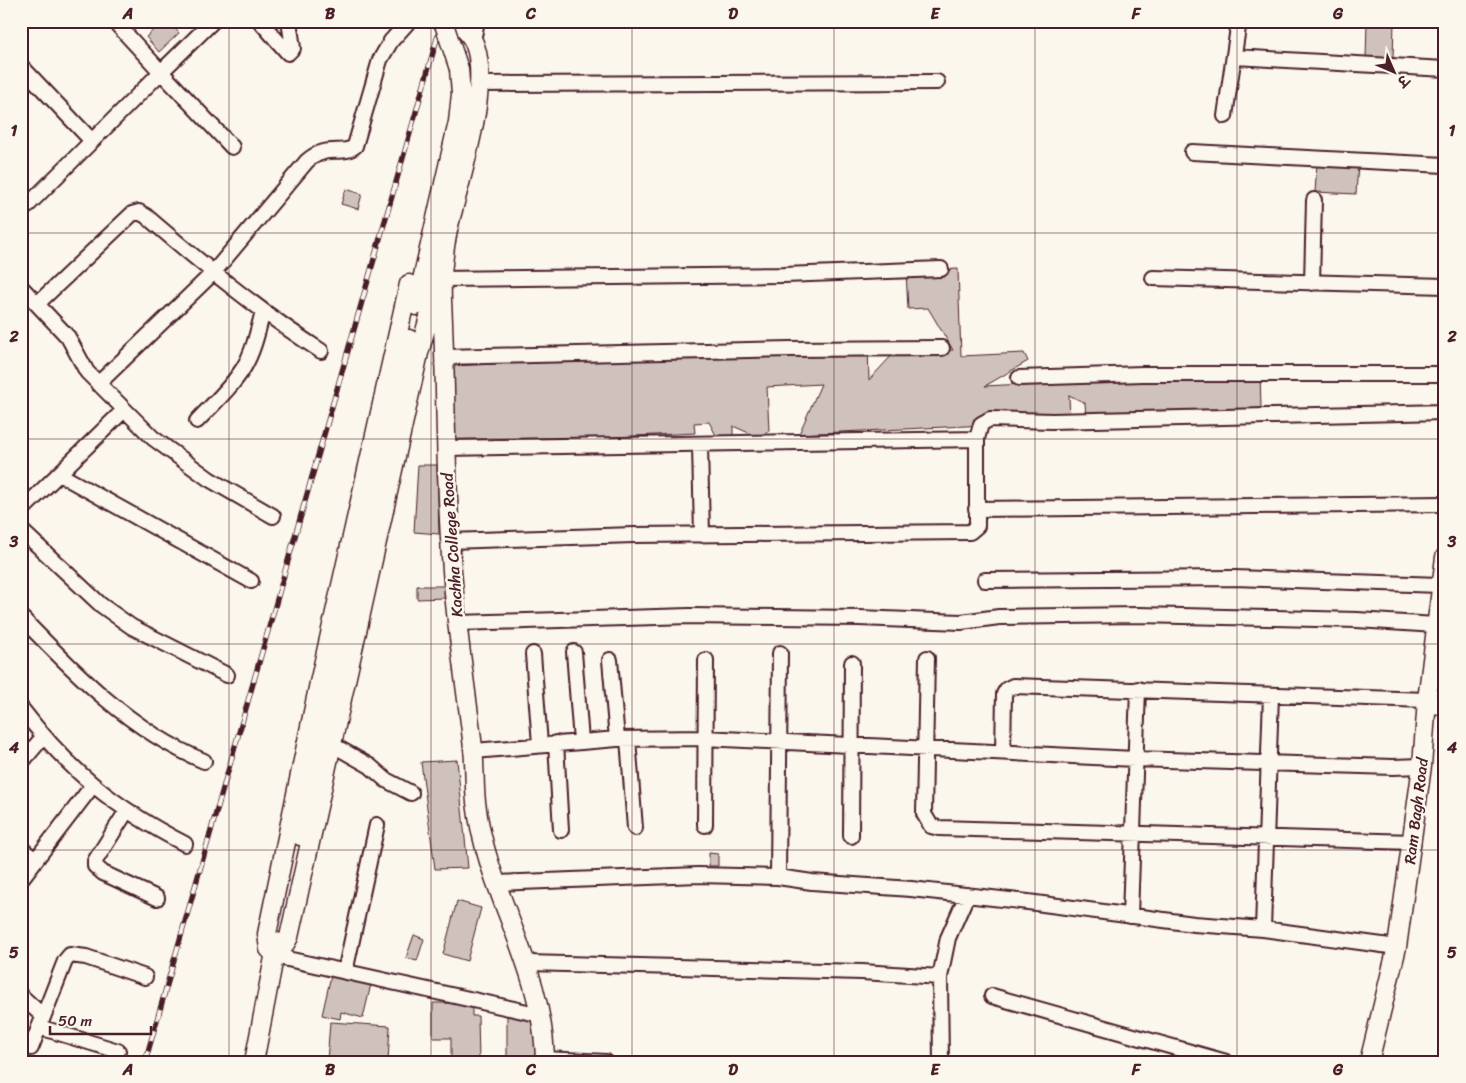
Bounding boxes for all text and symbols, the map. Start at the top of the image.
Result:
text: A [122,0,133,28]
text: B [325,0,336,28]
text: C [525,0,537,28]
text: D [728,0,738,28]
text: E [931,0,941,28]
text: F [1131,0,1142,28]
text: G [1332,0,1344,28]
north arrow [1368,48,1418,98]
text: उ [1390,67,1416,94]
text: 1 [11,116,18,145]
text: 1 [1449,116,1456,145]
text: 2 [8,322,19,351]
text: 2 [1446,322,1457,351]
street label: Kachha College Road [432,470,472,618]
text: 3 [9,527,19,556]
text: 3 [1447,527,1457,556]
text: 4 [8,733,19,762]
text: 4 [1446,733,1457,762]
street label: Ram Bagh Road [1395,755,1437,866]
text: 5 [9,938,19,967]
text: 5 [1447,938,1457,967]
scale bar [50,1003,151,1035]
text: 50 m [58,1008,93,1034]
text: A [122,1055,133,1083]
text: B [325,1055,336,1083]
text: C [525,1055,537,1083]
text: D [728,1055,738,1083]
text: E [931,1055,941,1083]
text: F [1131,1055,1142,1083]
text: G [1332,1055,1344,1083]

